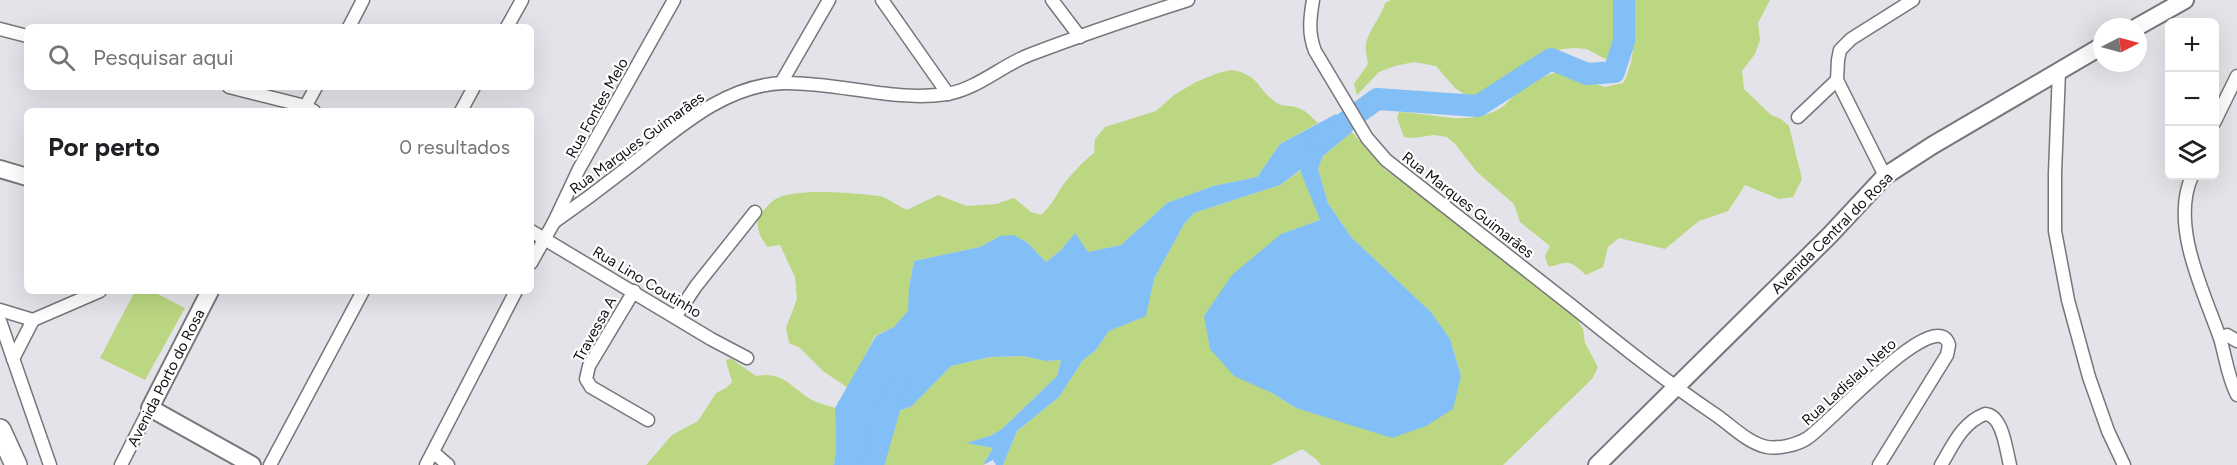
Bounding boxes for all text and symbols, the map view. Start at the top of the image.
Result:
north arrow [2093,18,2147,72]
map controls [2165,18,2219,180]
button: + [2165,18,2219,72]
search box [24,24,534,90]
icon: search [45,41,78,74]
text: Pesquisar aqui [93,44,234,71]
street label: Rua Fontes Melo [562,55,632,161]
button: − [2165,72,2219,126]
street label: Rua Marques Guimarães [566,88,708,198]
button: layers [2165,126,2219,180]
text: Por perto [48,131,160,163]
text: 0 resultados [399,135,510,159]
street label: Rua Marques Guimarães [1399,148,1537,262]
street label: Avenida Central do Rosa [1767,168,1897,298]
street label: Rua Lino Coutinho [589,242,705,322]
street label: Travessa A [570,293,620,365]
street label: Avenida Porto do Rosa [123,306,209,450]
street label: Rua Ladislau Neto [1798,335,1900,429]

